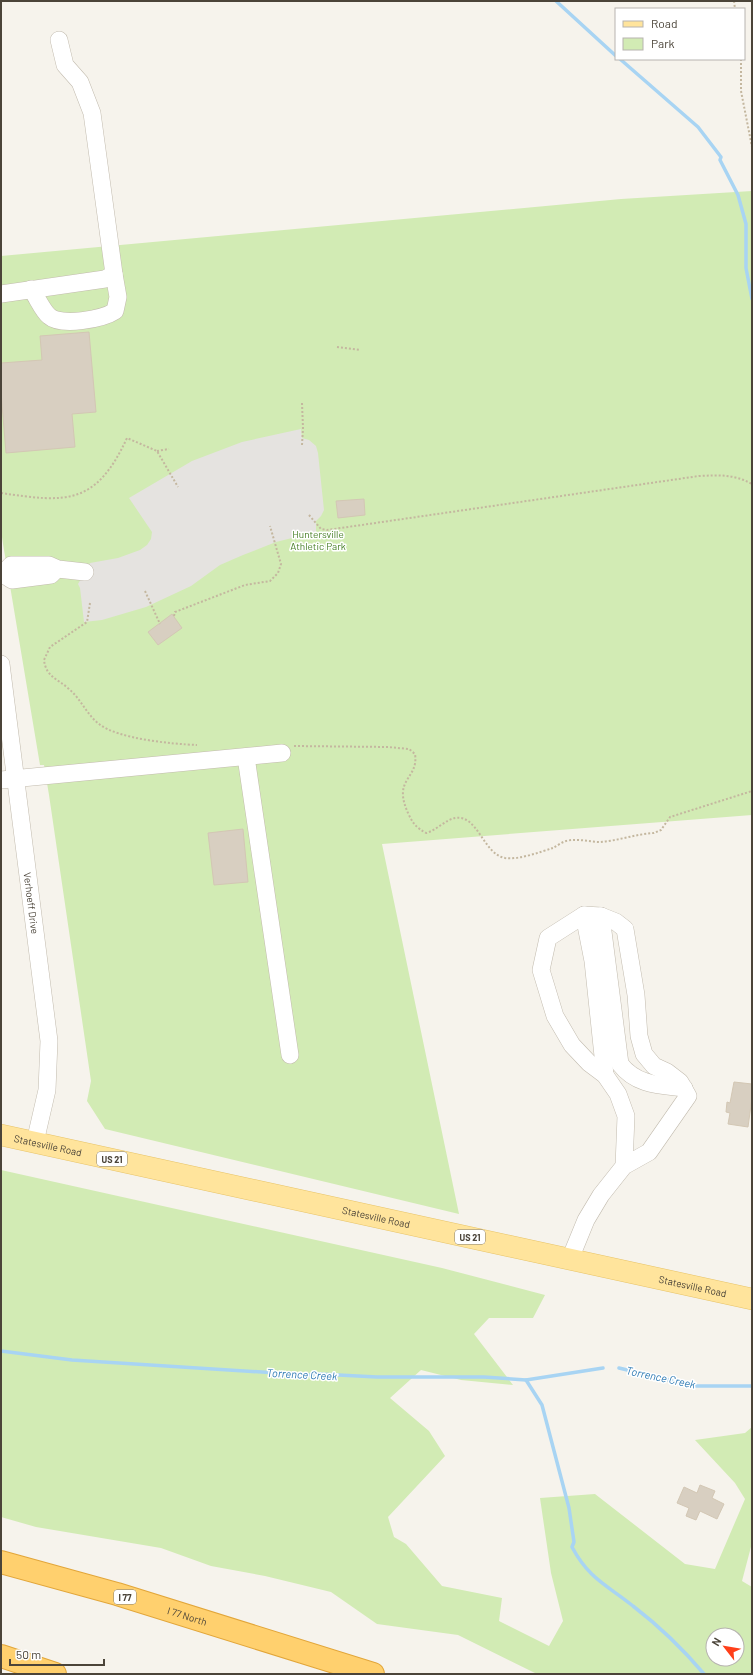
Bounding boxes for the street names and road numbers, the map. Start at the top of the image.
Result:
street label: Verhoeff Drive [22,872,41,935]
street label: Statesville Road [13,1132,83,1158]
road number: US 21 [97,1152,127,1166]
street label: Statesville Road [341,1204,411,1230]
road number: US 21 [455,1230,485,1244]
street label: Statesville Road [658,1273,728,1299]
road number: I 77 [114,1590,136,1604]
street label: I 77 North [166,1604,209,1628]

